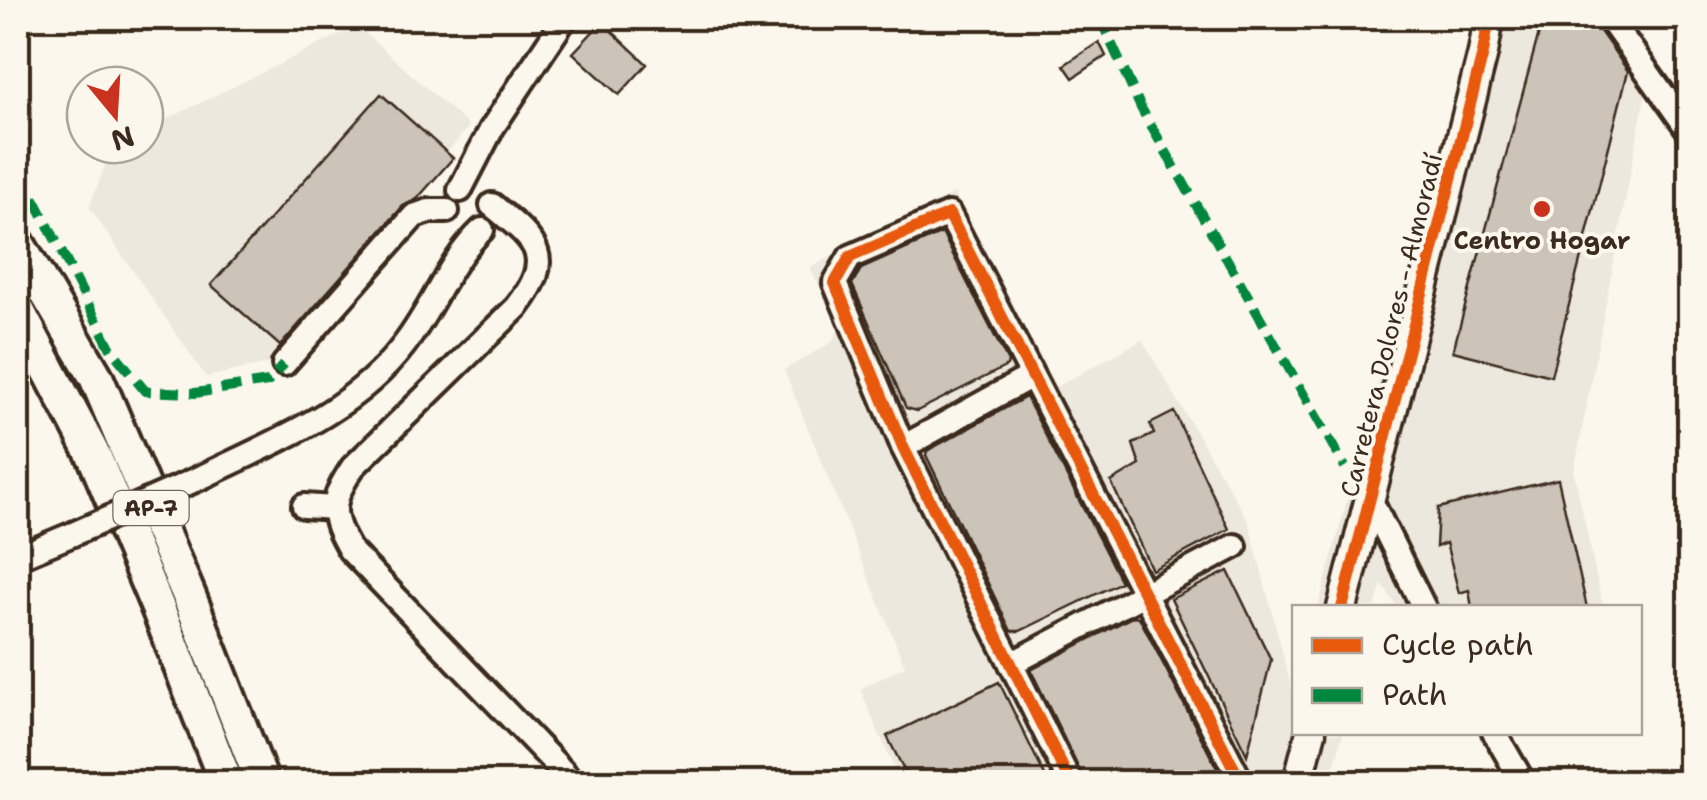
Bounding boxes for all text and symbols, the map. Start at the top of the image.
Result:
north arrow [65,65,165,165]
text: N [106,117,139,160]
street label: Carretera Dolores - Almoradí [1332,150,1450,500]
marker: Centro Hogar [1531,198,1553,220]
place label: Centro Hogar [1454,223,1630,257]
road number: AP-7 [114,491,188,525]
legend [1292,605,1642,735]
text: Cycle path [1382,624,1534,665]
text: Path [1382,674,1448,715]

